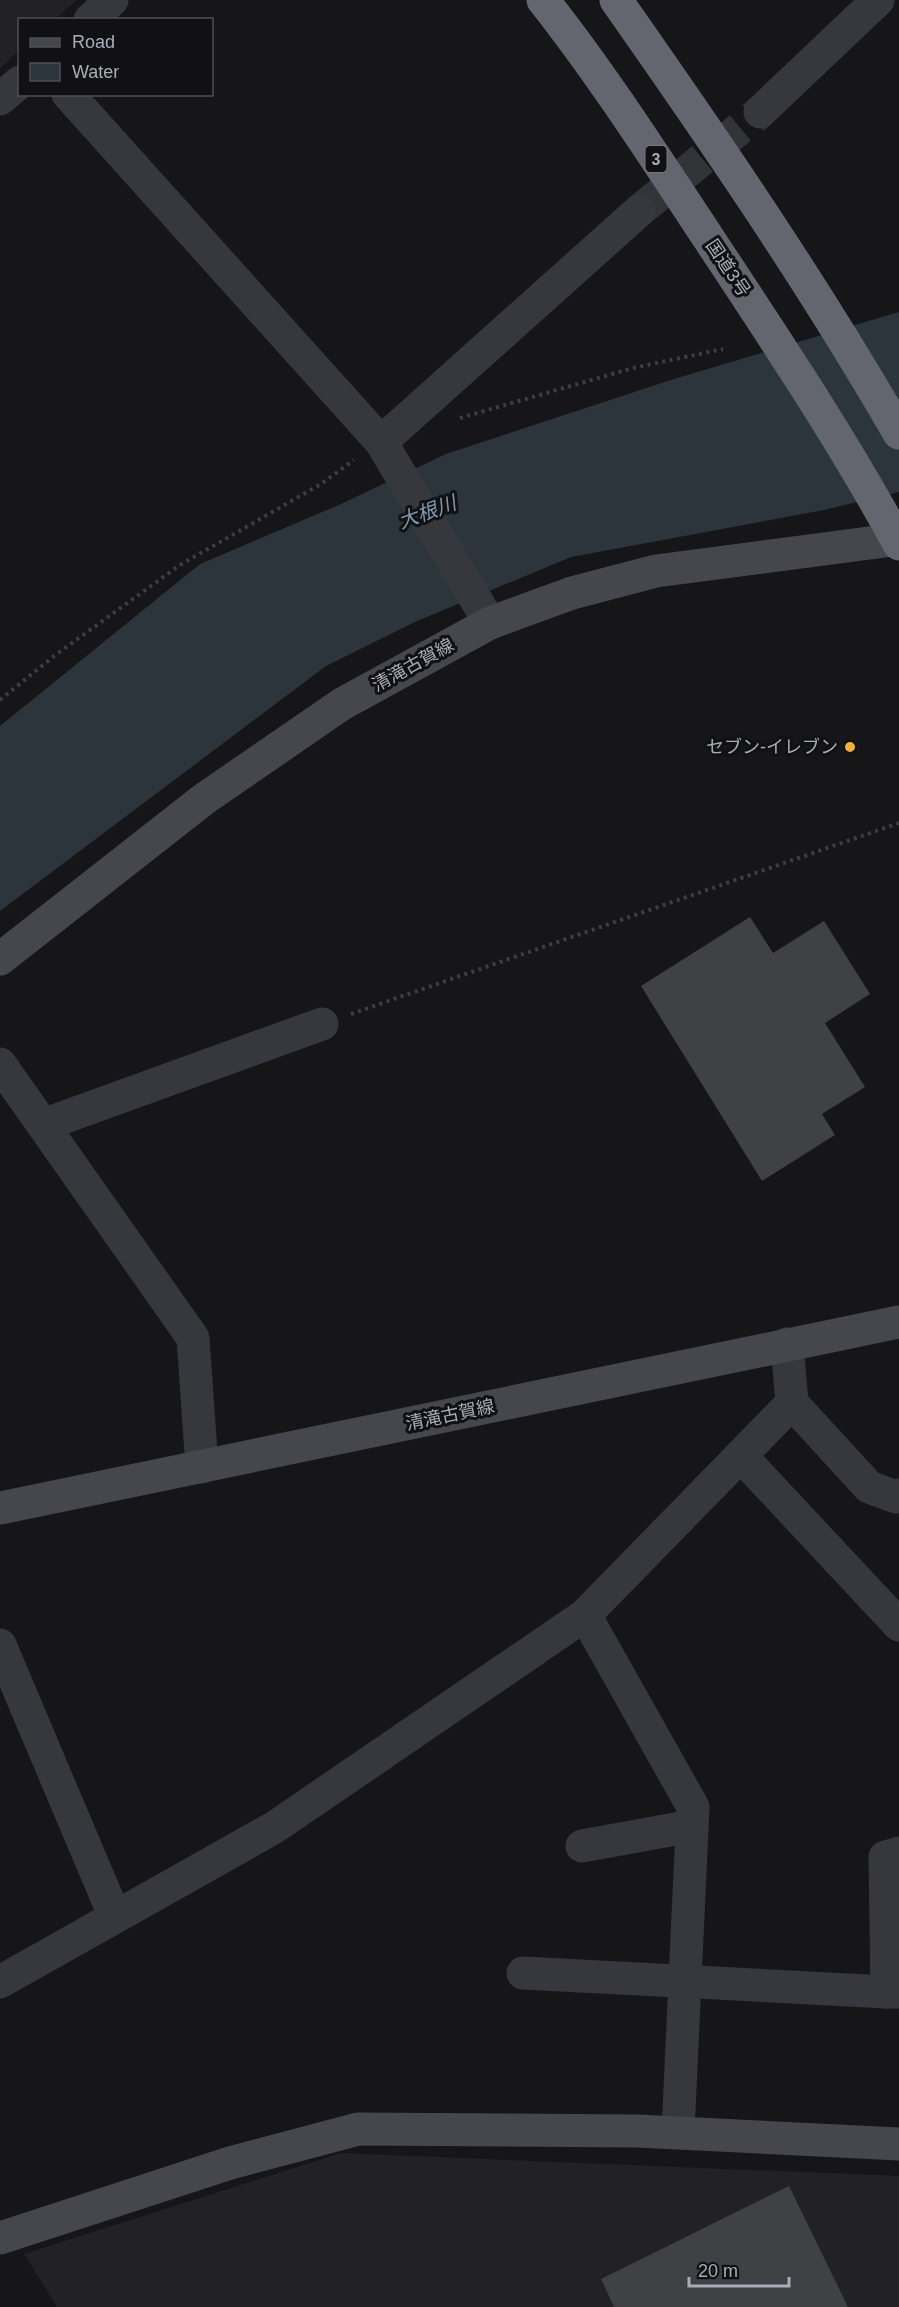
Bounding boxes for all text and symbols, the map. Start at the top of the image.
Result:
legend [18,18,213,96]
text: Road [72,32,115,52]
text: Water [72,62,119,82]
road number: 3 [646,146,666,172]
street label: 国道3号 [702,236,754,300]
water label: 大根川 [395,491,461,533]
street label: 清滝古賀線 [369,634,457,696]
place label: セブン-イレブン [706,737,838,757]
marker: セブン-イレブン [843,740,857,754]
street label: 清滝古賀線 [404,1396,496,1434]
scale bar [689,2250,790,2288]
text: 20 m [698,2261,738,2281]

